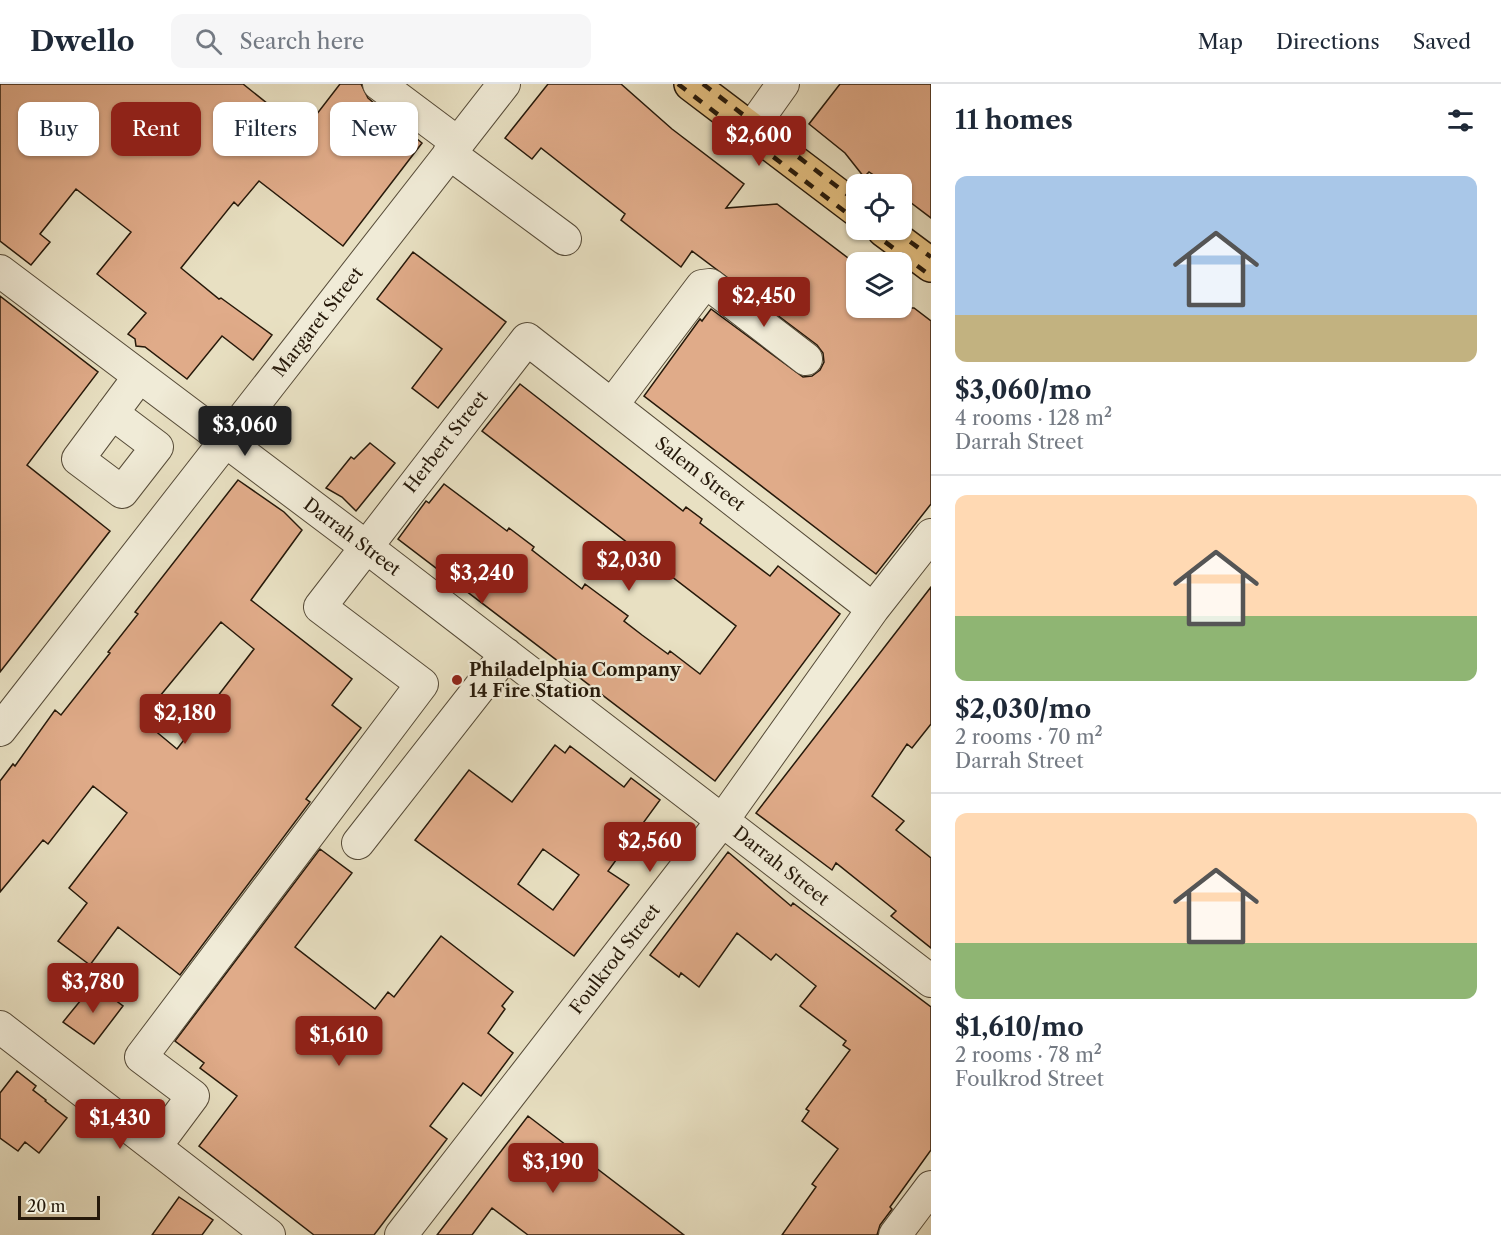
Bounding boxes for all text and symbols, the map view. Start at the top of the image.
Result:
search box [171,14,591,68]
text: Dwello [30,24,135,58]
icon: search [192,25,225,58]
text: Search here [240,28,364,55]
text: Map [1198,29,1243,54]
text: Directions [1276,29,1380,54]
text: Saved [1413,29,1471,54]
chip: Buy [18,102,99,156]
chip: Rent [111,102,201,156]
chip: Filters [213,102,318,156]
chip: New [330,102,418,156]
text: 11 homes [955,104,1073,136]
icon: filters [1444,104,1477,137]
pin: $2,600 [710,116,808,167]
text: $2,600 [726,123,792,147]
map controls [846,174,912,318]
button: locate [846,174,912,240]
icon: home [1162,215,1270,323]
button: layers [846,252,912,318]
street label: Margaret Street [268,262,368,381]
pin: $2,450 [715,277,813,328]
text: $2,450 [732,284,796,308]
text: $3,060/mo [955,374,1091,406]
street label: Herbert Street [399,386,493,497]
pin: $3,060 [196,406,294,457]
text: 4 rooms · 128 m² [955,406,1112,430]
text: $3,060 [212,413,278,437]
text: Darrah Street [955,430,1084,454]
street label: Salem Street [651,432,750,516]
street label: Darrah Street [299,493,405,581]
icon: home [1162,534,1270,642]
pin: $2,030 [580,541,678,592]
text: $2,030 [596,548,662,572]
pin: $3,240 [433,554,531,605]
text: $3,240 [450,561,514,585]
place label: Philadelphia Company 14 Fire Station [469,659,682,702]
marker: Philadelphia Company 14 Fire Station [450,673,464,687]
text: $2,030/mo [955,693,1091,725]
pin: $2,180 [136,694,234,745]
text: $2,180 [154,701,216,725]
text: 2 rooms · 70 m² [955,725,1103,749]
text: Darrah Street [955,749,1084,773]
pin: $2,560 [601,822,699,873]
street label: Darrah Street [729,822,834,911]
text: $2,560 [618,829,682,853]
icon: home [1162,852,1270,960]
street label: Foulkrod Street [565,899,665,1019]
pin: $3,780 [44,963,142,1014]
text: $3,780 [61,970,125,994]
text: $1,610/mo [955,1011,1084,1043]
pin: $1,610 [290,1016,388,1067]
text: $1,610 [309,1023,369,1047]
text: 2 rooms · 78 m² [955,1043,1102,1067]
text: Foulkrod Street [955,1067,1104,1091]
pin: $1,430 [71,1099,169,1150]
text: $1,430 [89,1106,151,1130]
pin: $3,190 [504,1143,602,1194]
text: $3,190 [522,1150,584,1174]
scale bar [18,1193,100,1220]
text: 20 m [27,1196,66,1216]

